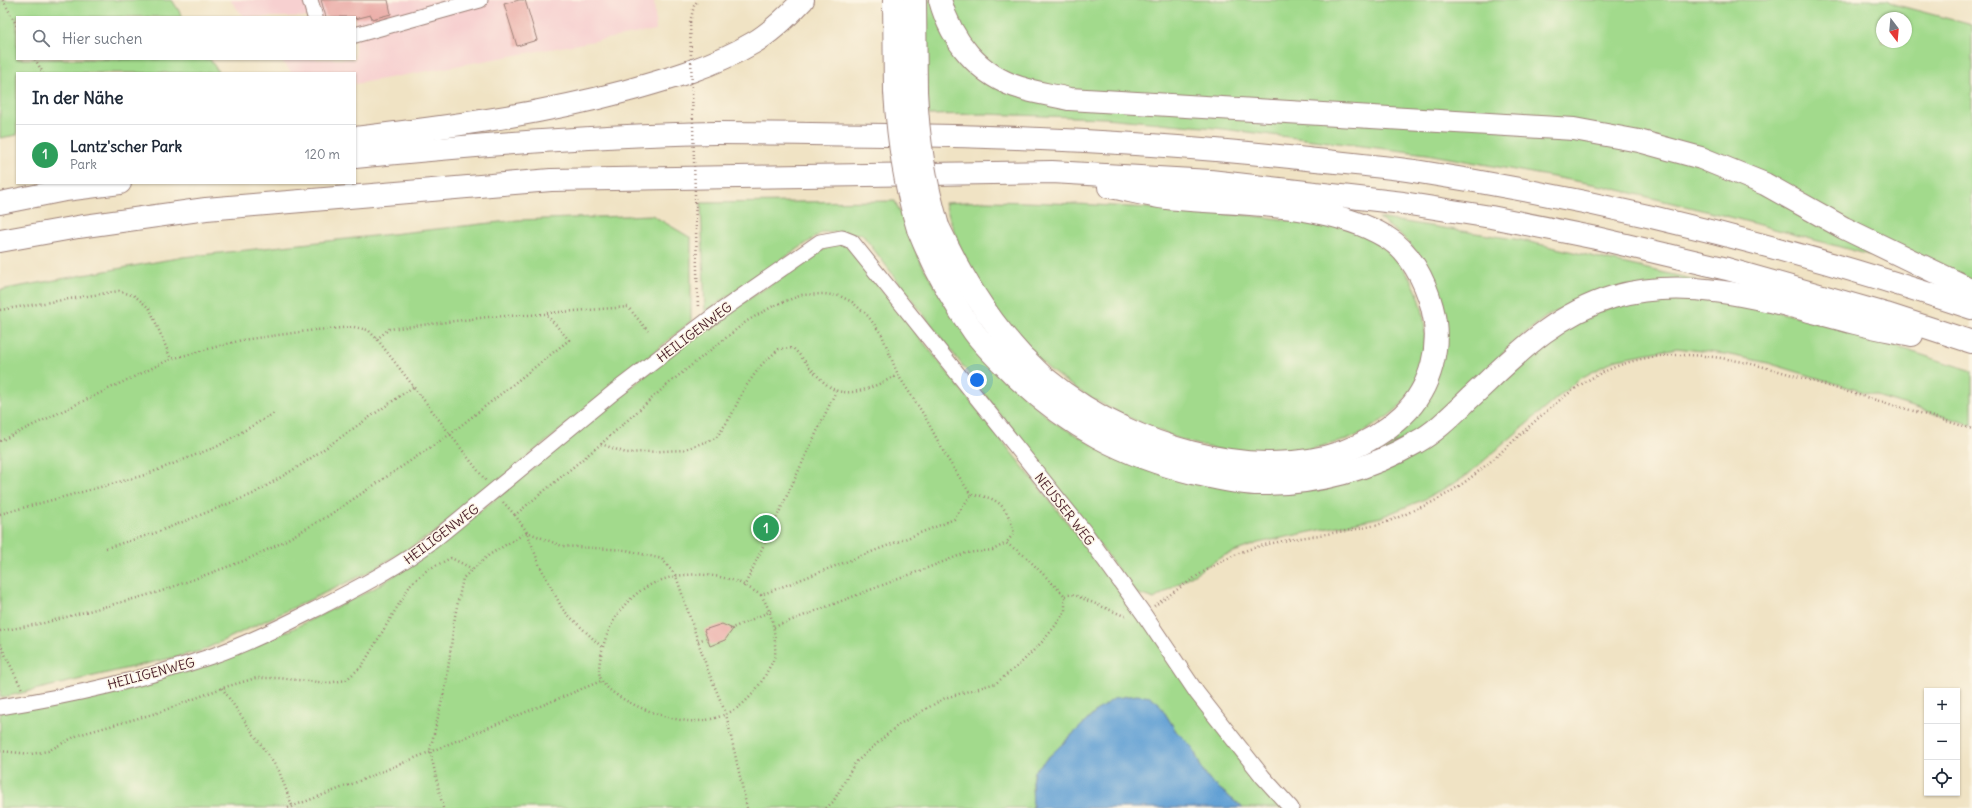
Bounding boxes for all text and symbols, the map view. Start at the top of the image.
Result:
north arrow [1876,12,1912,48]
search box [16,16,356,60]
icon: search [30,27,52,49]
text: Hier suchen [62,29,142,48]
text: In der Nähe [32,87,124,109]
text: Lantz'scher Park [70,137,182,156]
text: 1 [42,146,48,163]
text: 120 m [305,146,340,163]
text: Park [70,156,97,173]
street label: HEILIGENWEG [653,299,735,366]
your location [967,370,987,390]
street label: NEUSSER WEG [1031,470,1098,549]
street label: HEILIGENWEG [400,501,482,568]
pin: 1 [753,513,779,543]
street label: HEILIGENWEG [106,654,197,693]
map controls [1924,688,1960,796]
button: + [1924,688,1960,724]
button: − [1924,724,1960,760]
button: locate [1924,760,1960,796]

